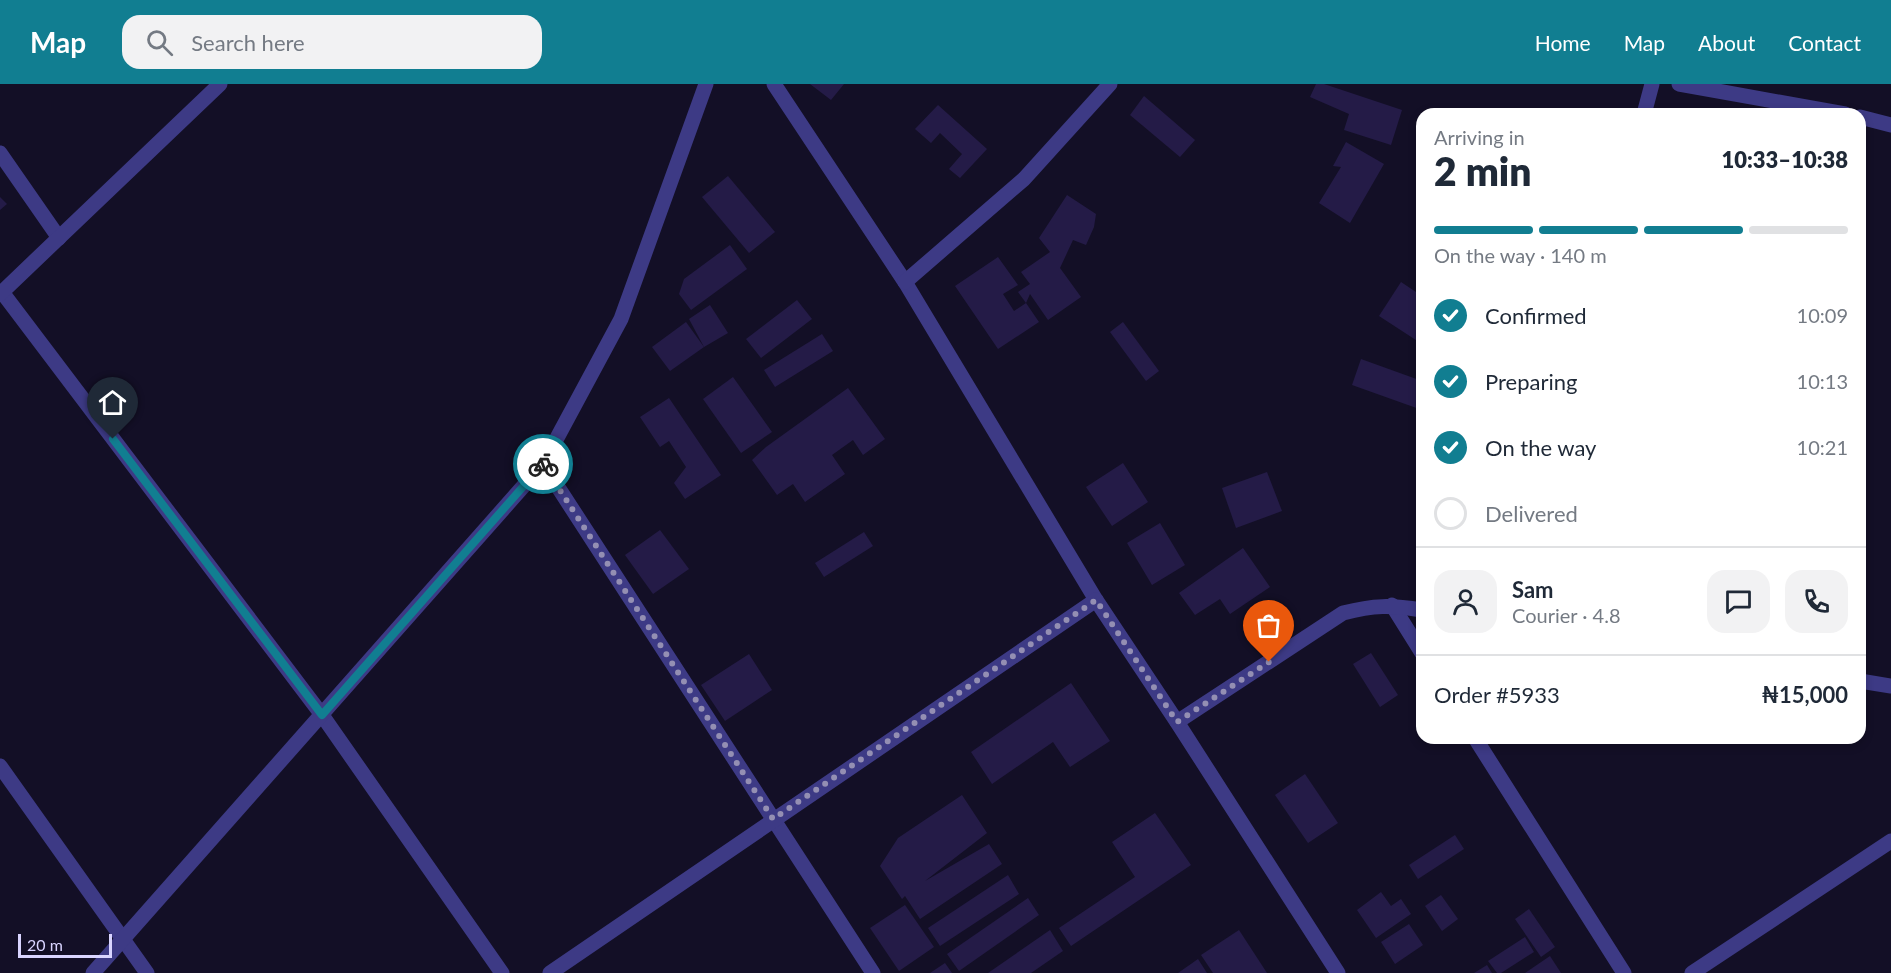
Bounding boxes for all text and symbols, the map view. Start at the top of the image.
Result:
search box [122,15,542,69]
text: Map [30,25,86,59]
icon: search [143,26,176,59]
text: Search here [191,29,305,56]
text: Home [1535,30,1591,55]
text: Map [1624,30,1665,55]
text: About [1698,30,1755,55]
text: Contact [1788,30,1861,55]
text: Arriving in [1434,125,1525,149]
text: 10:33–10:38 [1722,146,1848,173]
text: 2 min [1434,148,1531,194]
text: On the way · 140 m [1434,243,1607,267]
icon: check [1434,299,1467,332]
text: Confirmed [1485,302,1587,329]
text: 10:09 [1797,303,1848,327]
icon: check [1434,365,1467,398]
text: Preparing [1485,368,1577,395]
text: 10:13 [1797,369,1848,393]
pin [87,377,138,439]
icon: home [96,386,129,419]
icon: check [1434,431,1467,464]
courier [513,434,573,494]
text: On the way [1485,434,1596,461]
text: 10:21 [1797,435,1848,459]
icon: bike [527,448,560,481]
text: Delivered [1485,500,1578,527]
button: person [1434,570,1497,633]
button: chat [1707,570,1770,633]
button: phone [1785,570,1848,633]
text: Sam [1512,576,1554,603]
pin [1243,600,1294,662]
text: Courier · 4.8 [1512,603,1621,627]
icon: bag [1252,609,1285,642]
text: Order #5933 [1434,681,1560,708]
text: ₦15,000 [1761,681,1848,708]
scale bar [18,931,112,958]
text: 20 m [27,935,63,954]

